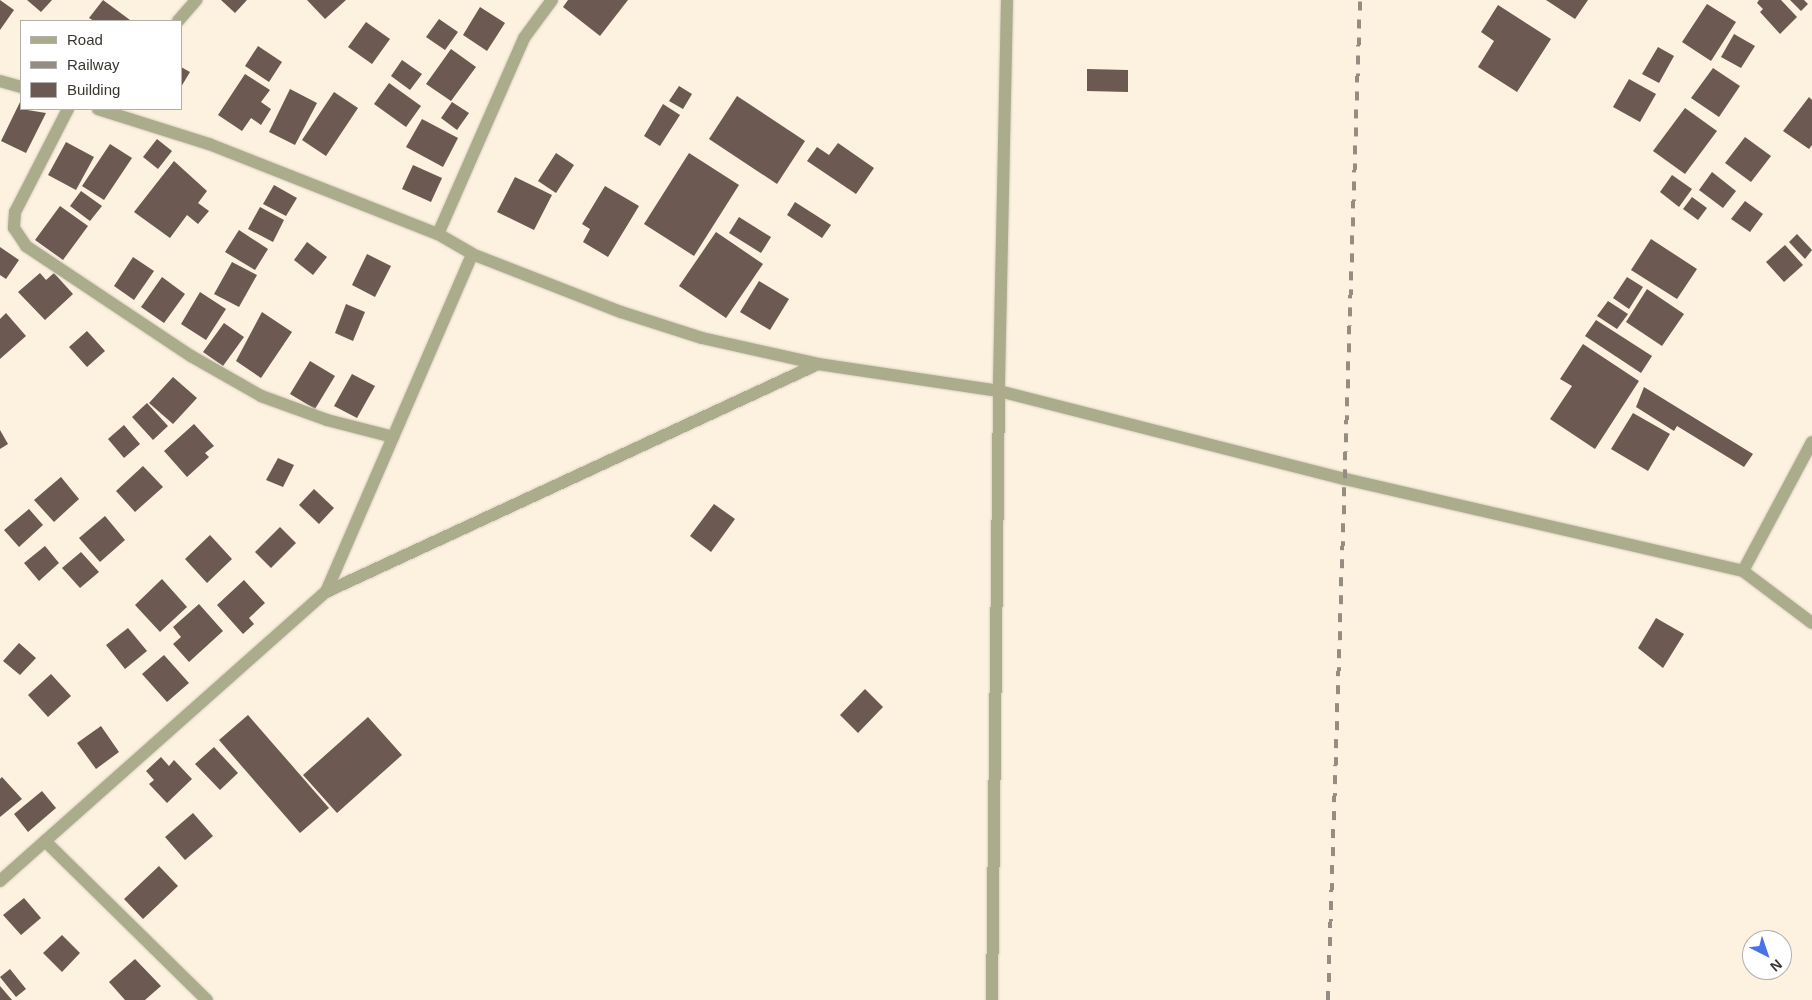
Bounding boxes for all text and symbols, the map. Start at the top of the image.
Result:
legend [20,20,182,110]
text: Road [67,31,103,48]
text: Railway [67,56,120,73]
text: Building [67,81,120,98]
north arrow [1742,930,1792,980]
text: N [1767,956,1785,975]

